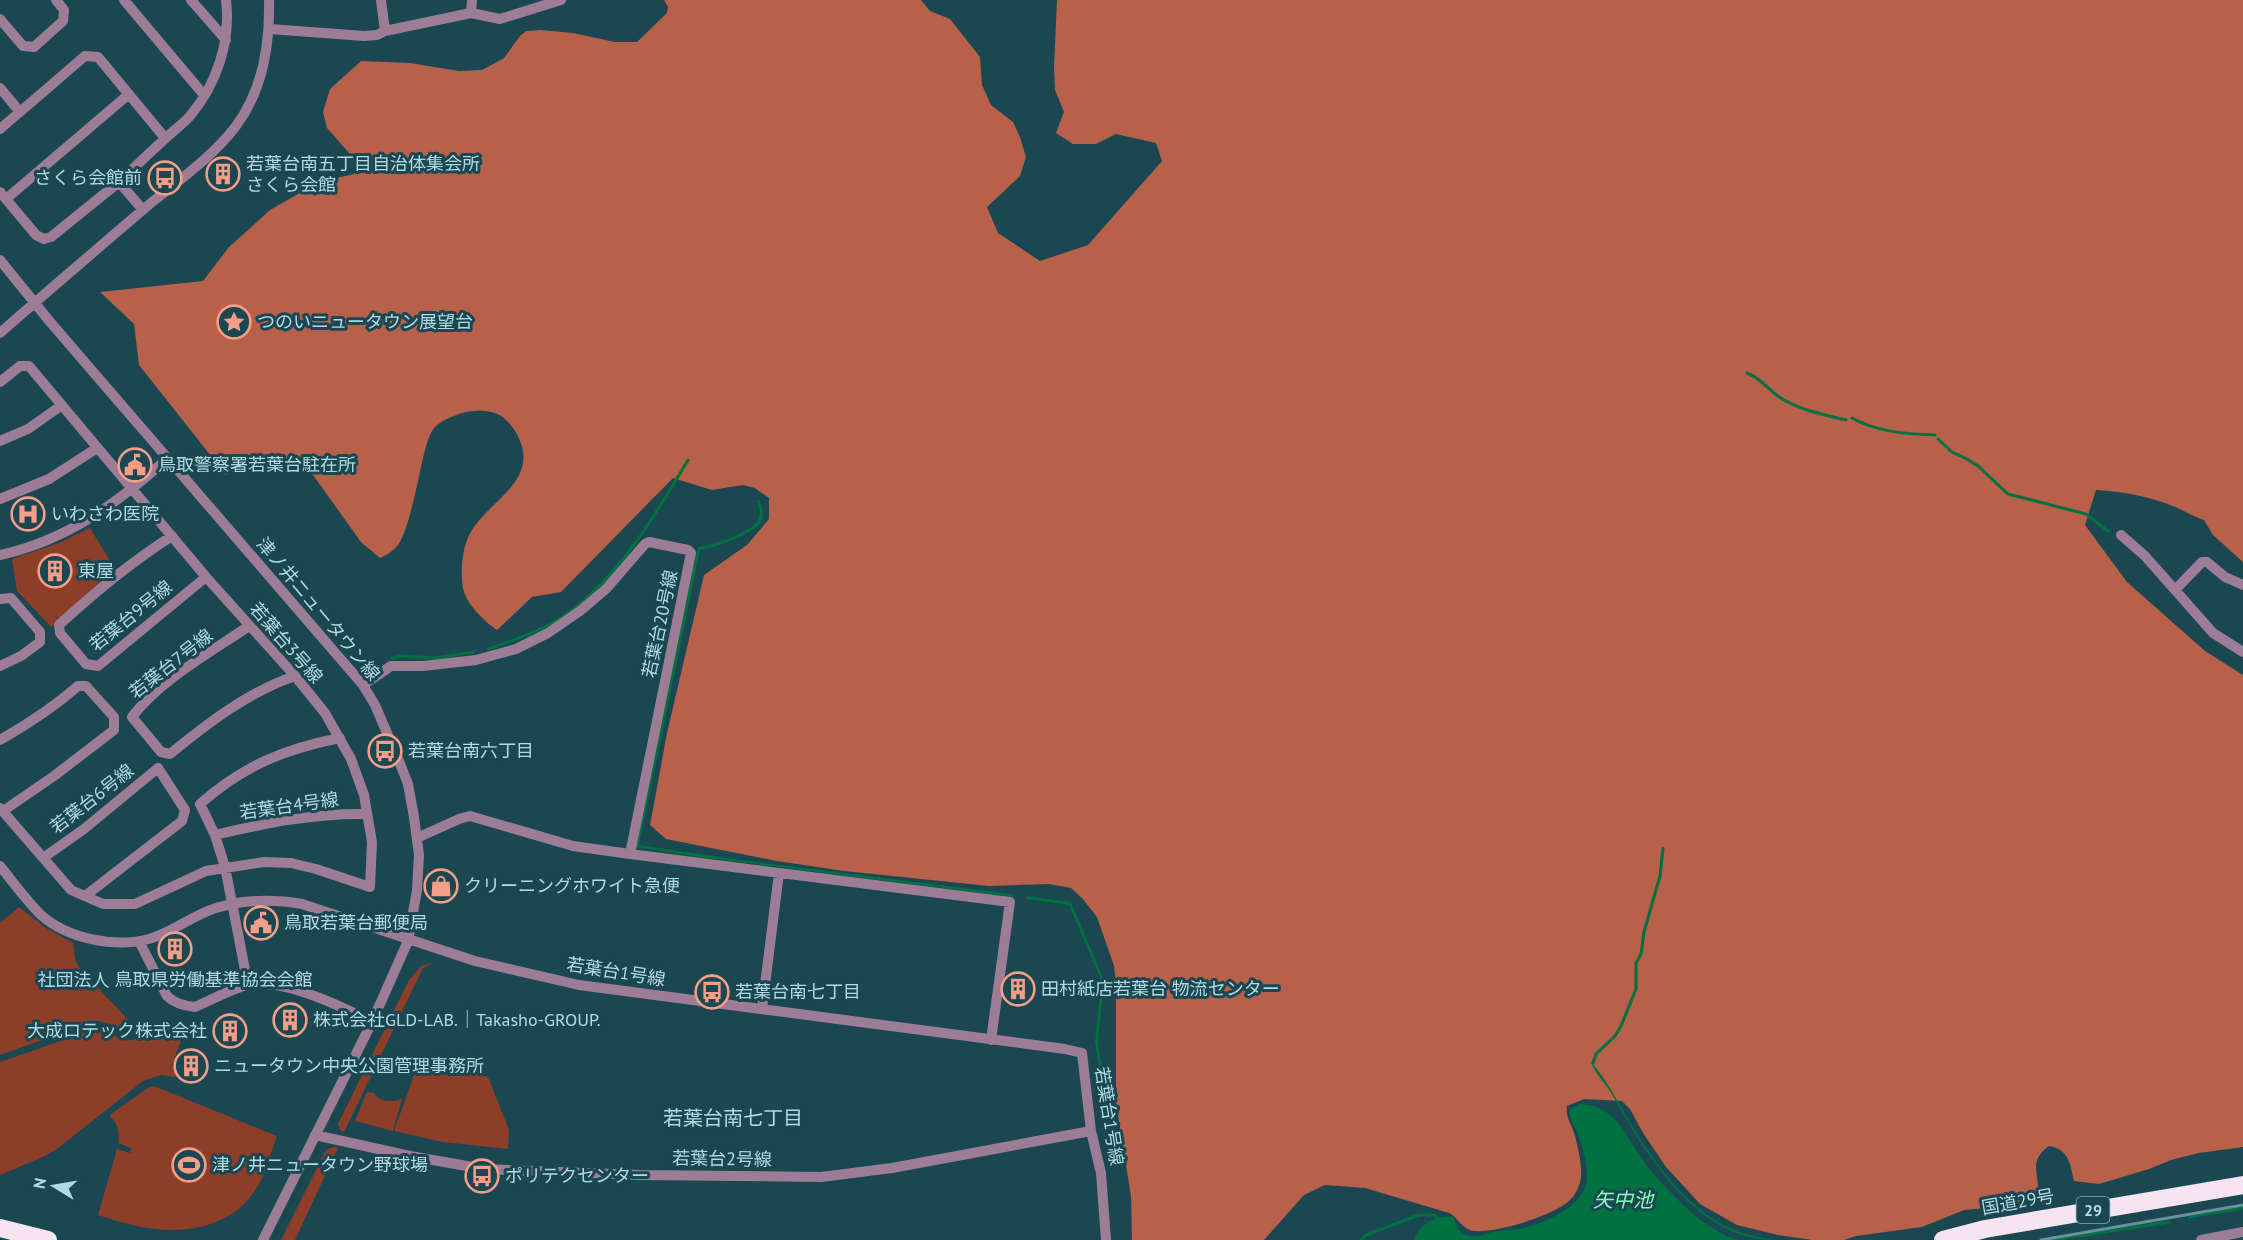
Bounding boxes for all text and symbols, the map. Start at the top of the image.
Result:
place label: 若葉台南五丁目自治体集会所 さくら会館 [246,152,480,196]
building icon: 若葉台南五丁目自治体集会所 さくら会館 [205,156,241,192]
bus stop icon: さくら会館前 [147,160,183,196]
place label: さくら会館前 [34,166,142,189]
place icon: つのいニュータウン展望台 [216,304,252,340]
place label: つのいニュータウン展望台 [257,310,473,333]
public building icon: 鳥取警察署若葉台駐在所 [117,447,153,483]
place label: 鳥取警察署若葉台駐在所 [158,453,356,476]
hospital icon: いわさわ医院 [10,496,46,532]
place label: いわさわ医院 [51,502,159,525]
street label: 津ノ井ニュータウン線 [252,532,385,685]
building icon: 東屋 [37,553,73,589]
place label: 東屋 [78,559,114,582]
street label: 若葉台20号線 [637,568,682,680]
street label: 若葉台9号線 [85,575,177,656]
street label: 若葉台3号線 [245,597,328,688]
street label: 若葉台7号線 [124,624,217,703]
bus stop icon: 若葉台南六丁目 [367,733,403,769]
place label: 若葉台南六丁目 [408,739,534,762]
street label: 若葉台6号線 [45,759,138,838]
street label: 若葉台4号線 [238,787,340,824]
shop icon: クリーニングホワイト急便 [423,868,459,904]
place label: クリーニングホワイト急便 [464,874,680,897]
public building icon: 鳥取若葉台郵便局 [243,905,279,941]
place label: 鳥取若葉台郵便局 [284,911,428,934]
building icon: 社団法人 鳥取県労働基準協会会館 [157,931,193,967]
street label: 若葉台1号線 [565,952,667,991]
place label: 社団法人 鳥取県労働基準協会会館 [38,968,312,991]
building icon: 田村紙店若葉台 物流センター [1000,971,1036,1007]
bus stop icon: 若葉台南七丁目 [694,974,730,1010]
place label: 田村紙店若葉台 物流センター [1041,977,1280,1000]
place label: 若葉台南七丁目 [735,980,861,1003]
building icon: 株式会社GLD-LAB.｜Takasho-GROUP. [272,1002,308,1038]
place label: 株式会社GLD-LAB.｜Takasho-GROUP. [313,1008,601,1031]
building icon: 大成ロテック株式会社 [212,1013,248,1049]
place label: 大成ロテック株式会社 [27,1019,207,1042]
building icon: ニュータウン中央公園管理事務所 [173,1048,209,1084]
place label: ニュータウン中央公園管理事務所 [214,1054,484,1077]
street label: 若葉台1号線 [1090,1065,1129,1167]
district label: 若葉台南七丁目 [663,1105,803,1131]
street label: 若葉台2号線 [672,1146,772,1171]
sports icon: 津ノ井ニュータウン野球場 [171,1147,207,1183]
place label: 津ノ井ニュータウン野球場 [212,1153,428,1176]
north arrow [24,1156,84,1216]
bus stop icon: ポリテクセンター [464,1158,500,1194]
place label: ポリテクセンター [505,1164,649,1187]
text: N [28,1176,50,1190]
street label: 国道29号 [1980,1184,2056,1219]
water label: 矢中池 [1593,1187,1655,1213]
road number: 29 [2076,1197,2110,1223]

